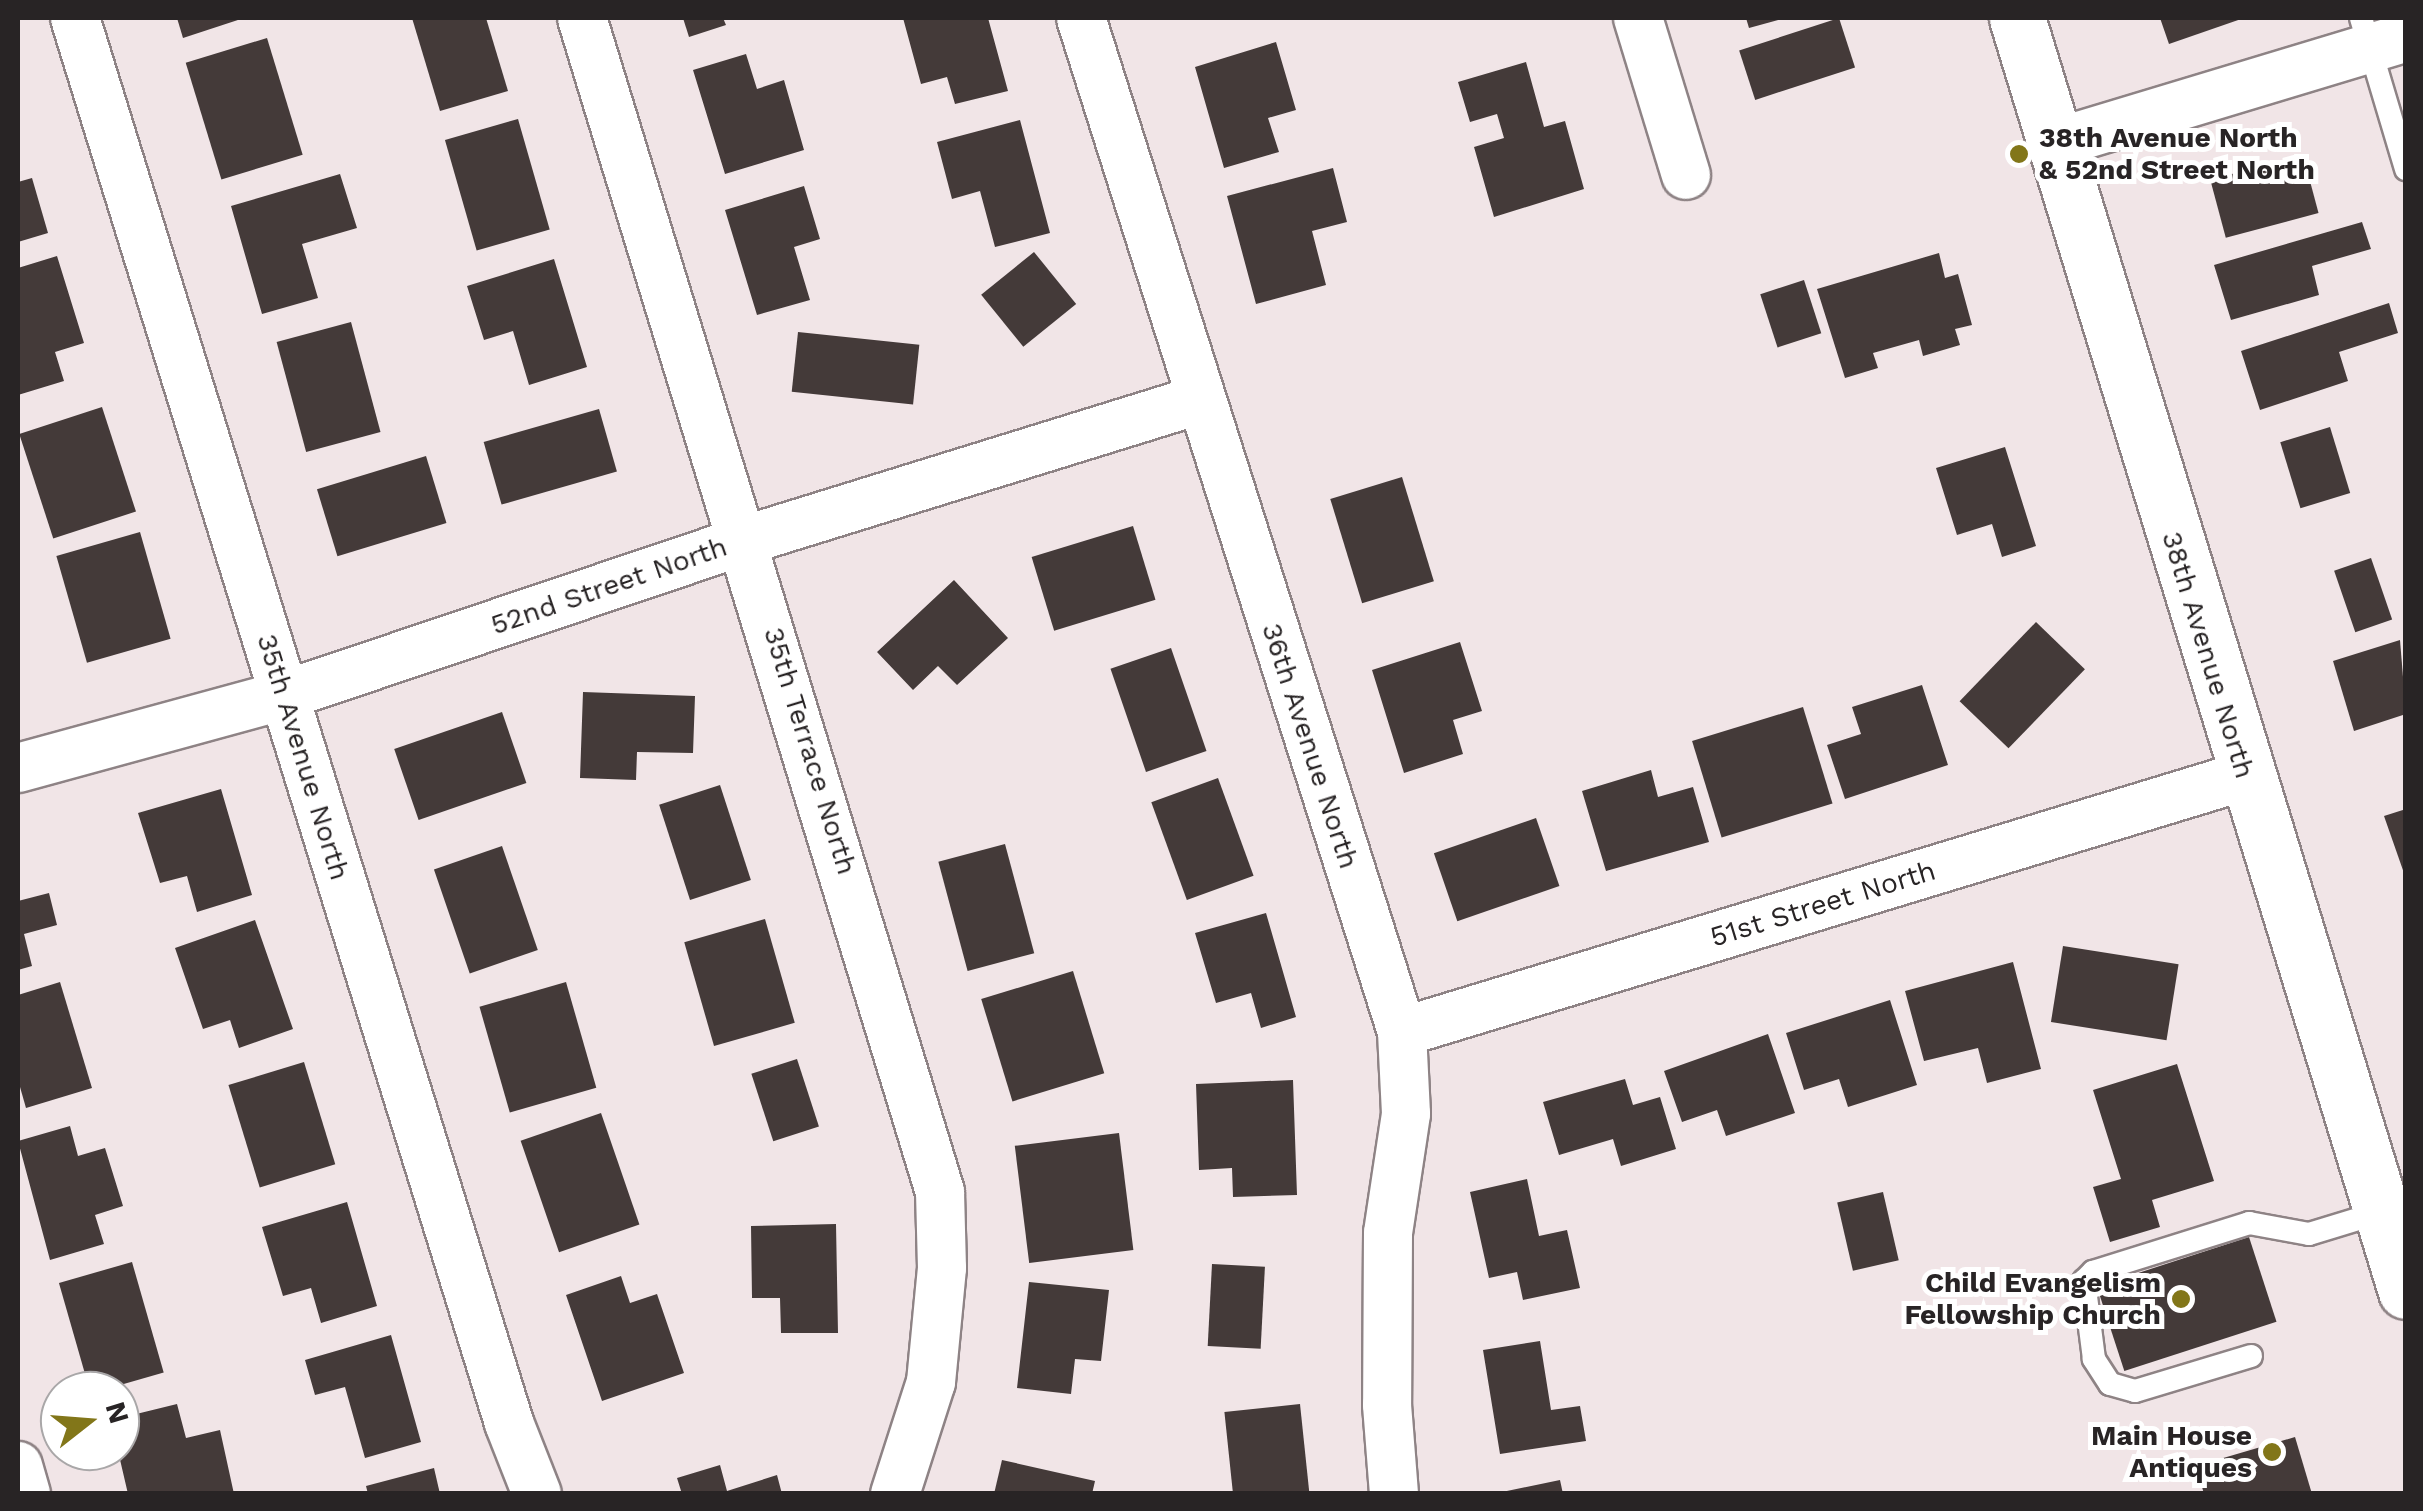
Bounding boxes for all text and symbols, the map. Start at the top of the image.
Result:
place label: 38th Avenue North & 52nd Street North [2039,121,2315,187]
marker: 38th Avenue North & 52nd Street North [2008,143,2030,165]
street label: 38th Avenue North [2154,527,2262,783]
street label: 52nd Street North [486,530,732,642]
street label: 36th Avenue North [1254,618,1366,874]
street label: 35th Terrace North [756,623,864,879]
street label: 35th Avenue North [249,629,357,885]
street label: 51st Street North [1706,854,1940,954]
place label: Child Evangelism Fellowship Church [1904,1266,2161,1332]
marker: Child Evangelism Fellowship Church [2170,1288,2192,1310]
north arrow [40,1371,140,1471]
text: N [98,1398,136,1427]
place label: Main House Antiques [2091,1419,2252,1485]
marker: Main House Antiques [2261,1441,2283,1463]

